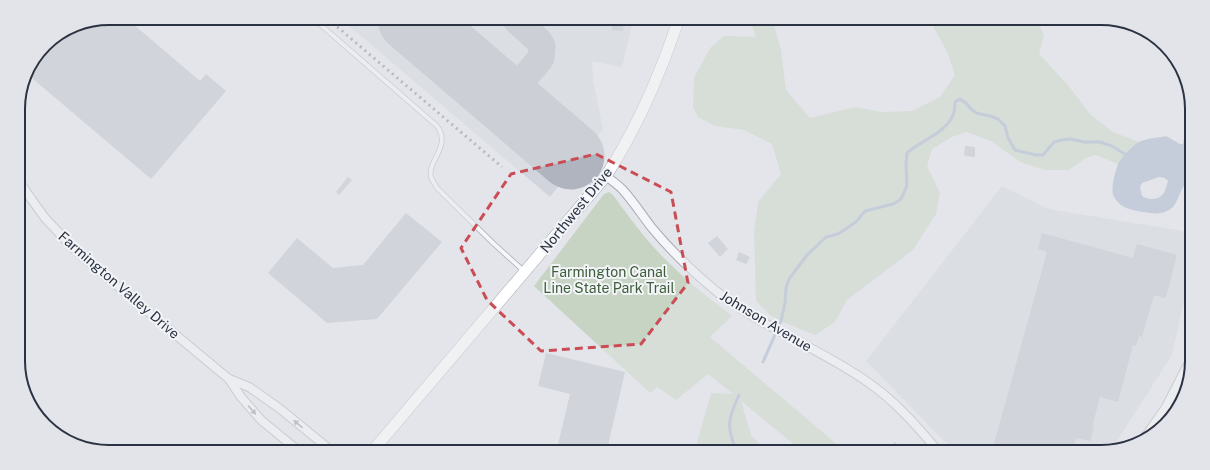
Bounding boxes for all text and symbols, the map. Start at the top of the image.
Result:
street label: Northwest Drive [537,164,615,256]
street label: Farmington Valley Drive [55,228,183,342]
park label: Farmington Canal Line State Park Trail [543,264,675,296]
street label: Johnson Avenue [717,287,815,355]
one-way arrow [248,405,257,416]
one-way arrow [292,419,303,428]

